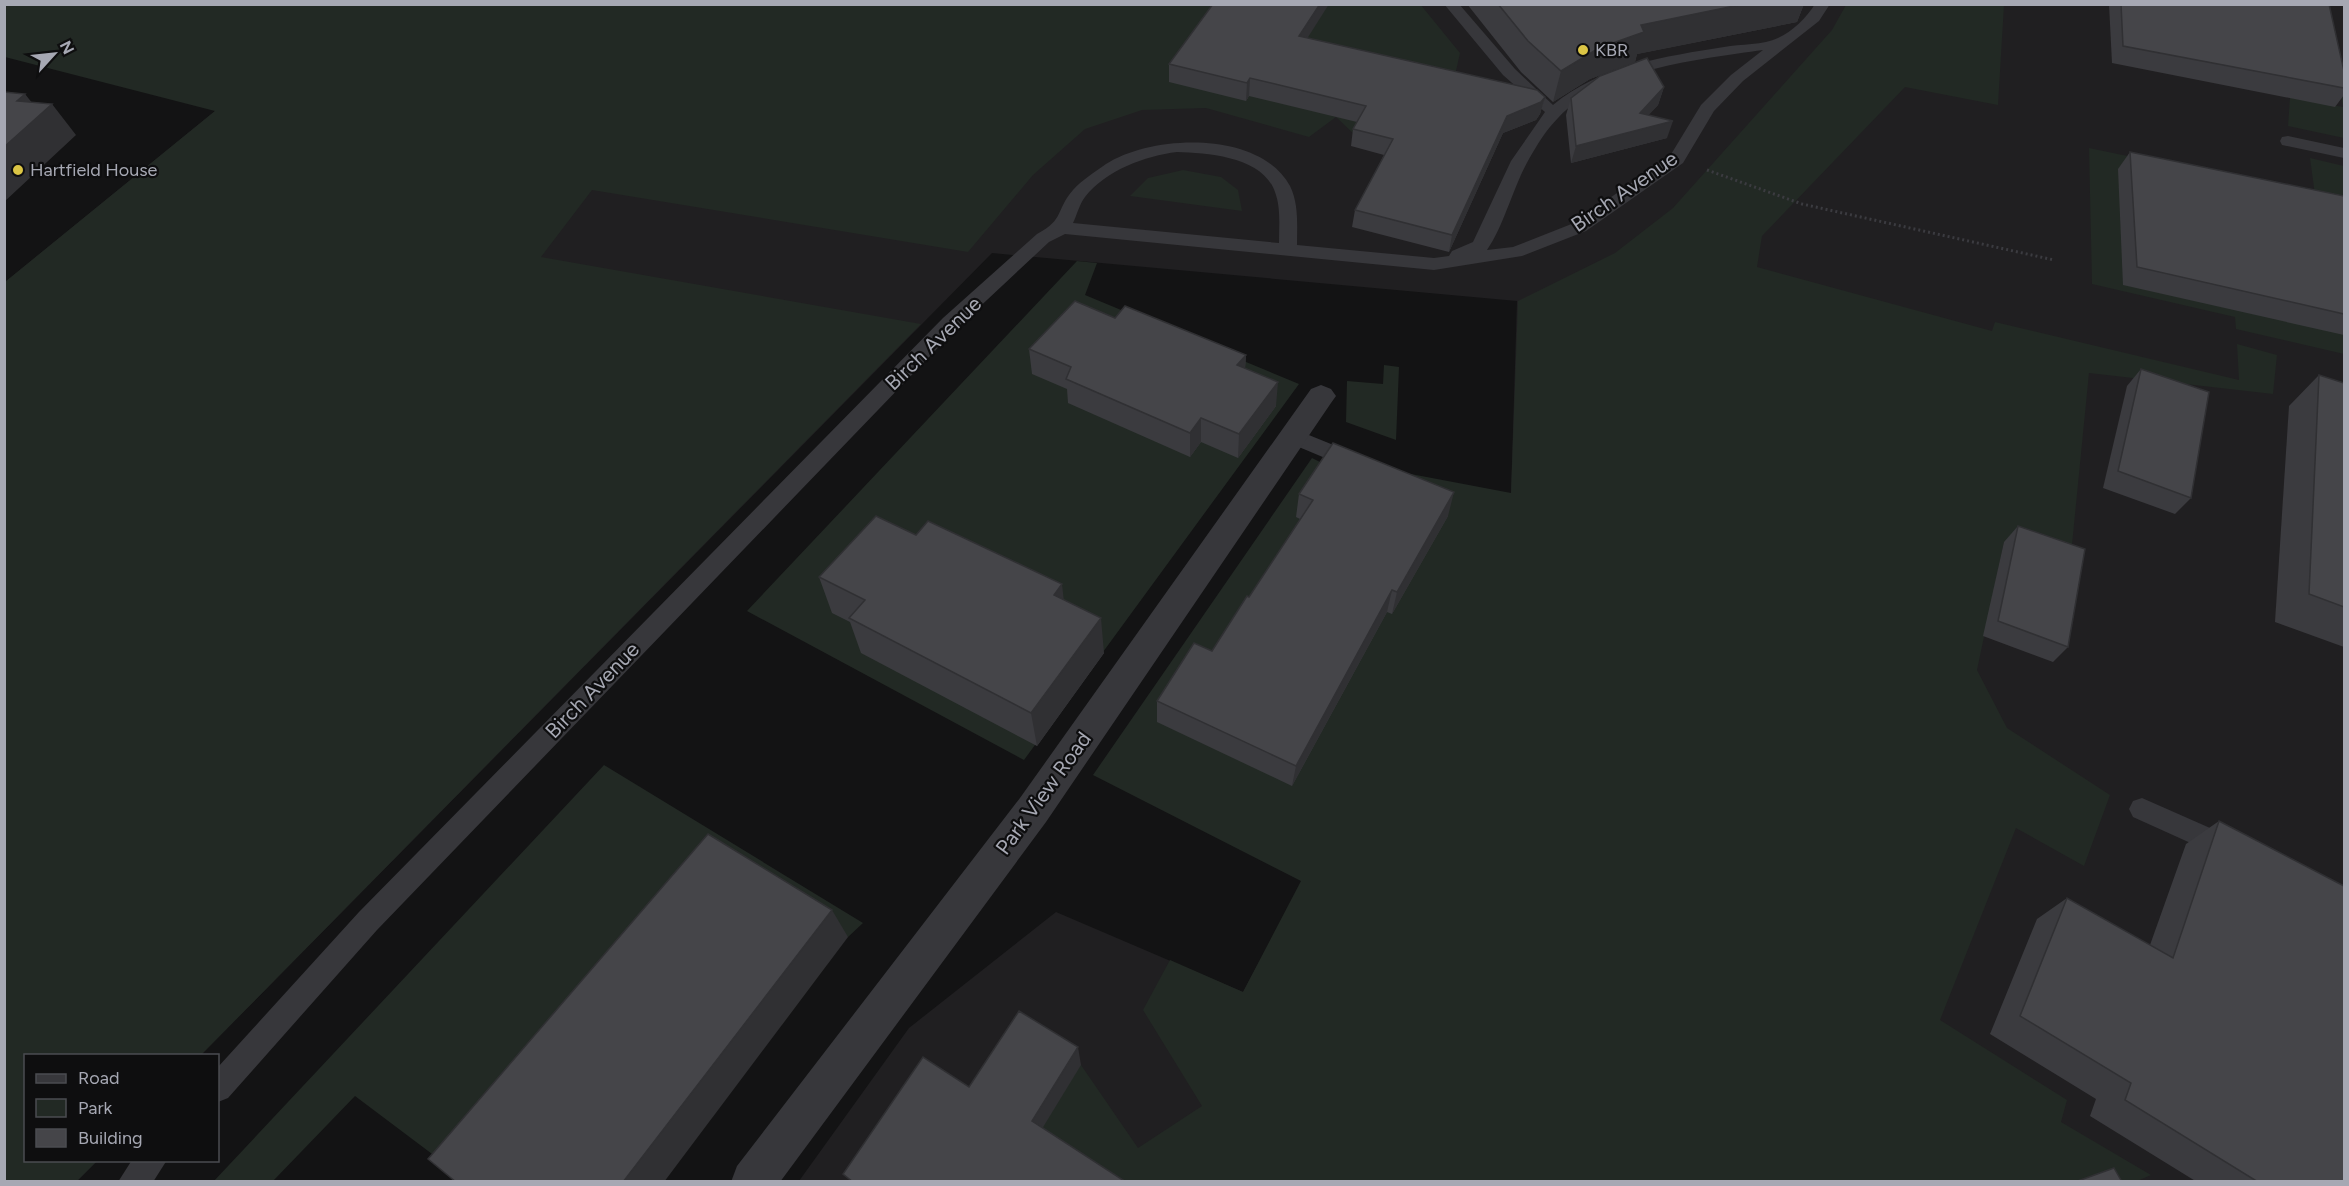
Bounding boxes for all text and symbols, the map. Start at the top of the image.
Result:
north arrow [24,24,84,84]
text: N [56,38,78,57]
place label: KBR [1595,39,1628,61]
marker: KBR [1576,43,1590,57]
street label: Birch Avenue [1566,145,1682,237]
place label: Hartfield House [30,159,158,181]
marker: Hartfield House [11,163,25,177]
street label: Birch Avenue [880,291,986,395]
street label: Birch Avenue [540,637,644,743]
street label: Park View Road [990,727,1096,859]
legend [24,1054,219,1162]
text: Road [78,1067,119,1089]
text: Park [78,1097,113,1119]
text: Building [78,1127,143,1149]

